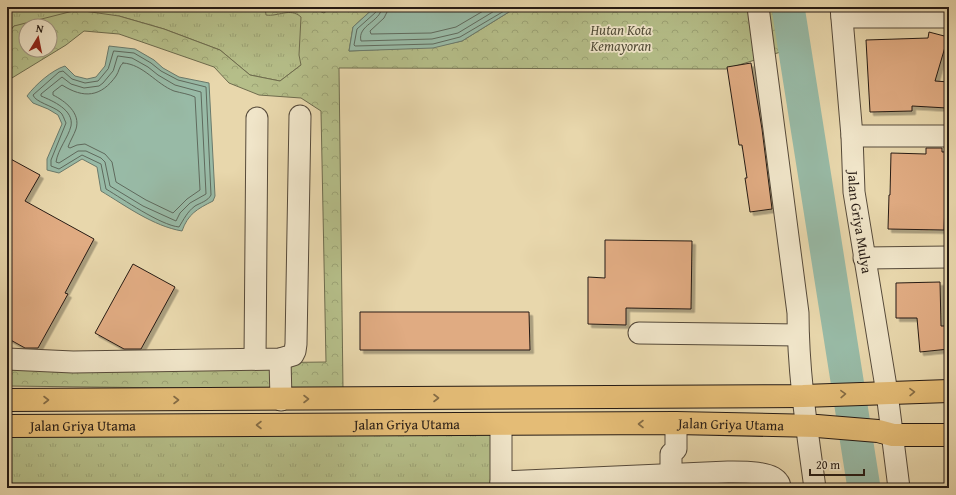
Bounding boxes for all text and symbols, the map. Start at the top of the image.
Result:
north arrow [18,18,58,58]
text: N [35,20,45,37]
park label: Hutan Kota Kemayoran [589,20,652,56]
street label: Jalan Griya Mulya [843,168,877,275]
one-way arrow [909,388,915,396]
one-way arrow [840,390,846,398]
one-way arrow [433,394,439,402]
one-way arrow [303,395,309,403]
one-way arrow [43,396,49,404]
one-way arrow [173,396,179,404]
street label: Jalan Griya Utama [676,413,785,435]
street label: Jalan Griya Utama [352,414,460,434]
street label: Jalan Griya Utama [28,415,136,436]
one-way arrow [638,420,644,428]
one-way arrow [256,421,262,429]
scale bar [810,451,864,477]
text: 20 m [816,456,840,473]

